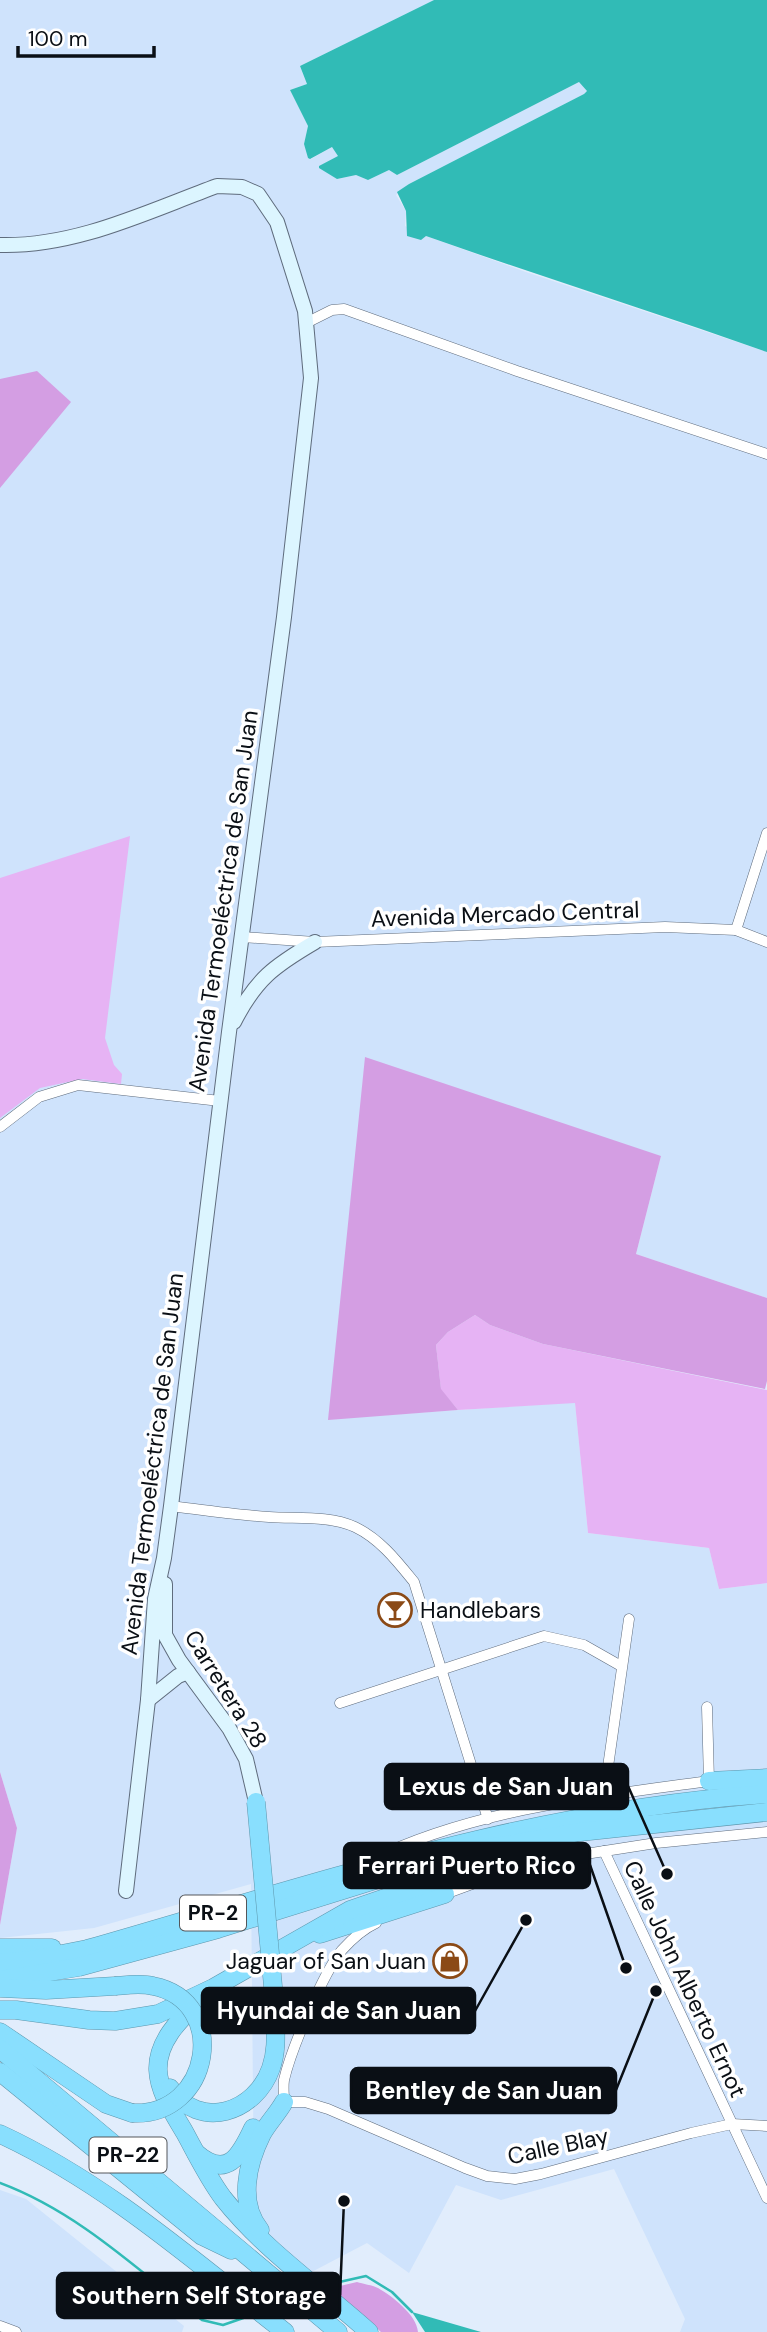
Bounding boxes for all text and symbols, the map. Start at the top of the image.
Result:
scale bar [18,14,154,58]
text: 100 m [28,25,88,53]
street label: Avenida Termoeléctrica de San Juan [181,708,265,1094]
street label: Avenida Mercado Central [370,894,640,934]
street label: Avenida Termoeléctrica de San Juan [114,1271,190,1657]
bar icon: Handlebars [376,1591,414,1629]
place label: Handlebars [420,1595,541,1625]
street label: Carretera 28 [178,1624,274,1754]
callout: Lexus de San Juan [385,1764,628,1809]
text: Lexus de San Juan [399,1771,613,1802]
callout: Ferrari Puerto Rico [344,1843,590,1888]
text: Ferrari Puerto Rico [358,1850,576,1881]
street label: Calle John Alberto Ernot [617,1856,753,2102]
road number: PR-2 [180,1896,246,1930]
shop icon: Jaguar of San Juan [431,1942,469,1980]
place label: Jaguar of San Juan [226,1946,426,1976]
callout: Hyundai de San Juan [202,1988,475,2033]
text: Hyundai de San Juan [217,1995,461,2026]
callout: Bentley de San Juan [351,2068,616,2113]
text: Bentley de San Juan [366,2075,602,2106]
street label: Calle Blay [505,2121,611,2171]
road number: PR-22 [90,2138,166,2172]
callout: Southern Self Storage [57,2273,340,2318]
text: Southern Self Storage [71,2280,327,2311]

